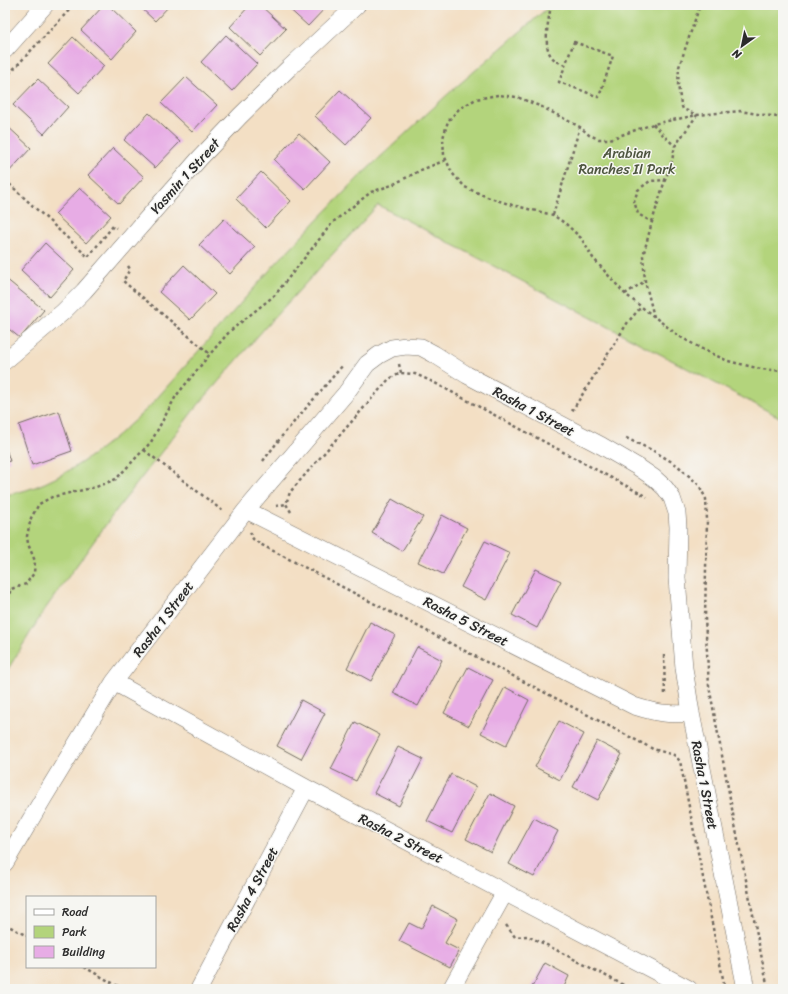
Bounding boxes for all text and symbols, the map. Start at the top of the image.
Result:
north arrow [722,26,762,66]
text: N [728,44,746,65]
street label: Yasmin 1 Street [144,131,228,220]
park label: Arabian Ranches II Park [579,141,676,182]
street label: Rasha 1 Street [488,379,580,444]
street label: Rasha 1 Street [126,576,201,663]
street label: Rasha 5 Street [419,589,513,654]
street label: Rasha 1 Street [684,738,725,832]
street label: Rasha 2 Street [354,806,448,871]
street label: Rasha 4 Street [220,842,285,936]
legend [26,896,156,968]
text: Road [62,901,89,923]
text: Park [62,921,87,943]
text: Building [62,941,105,963]

